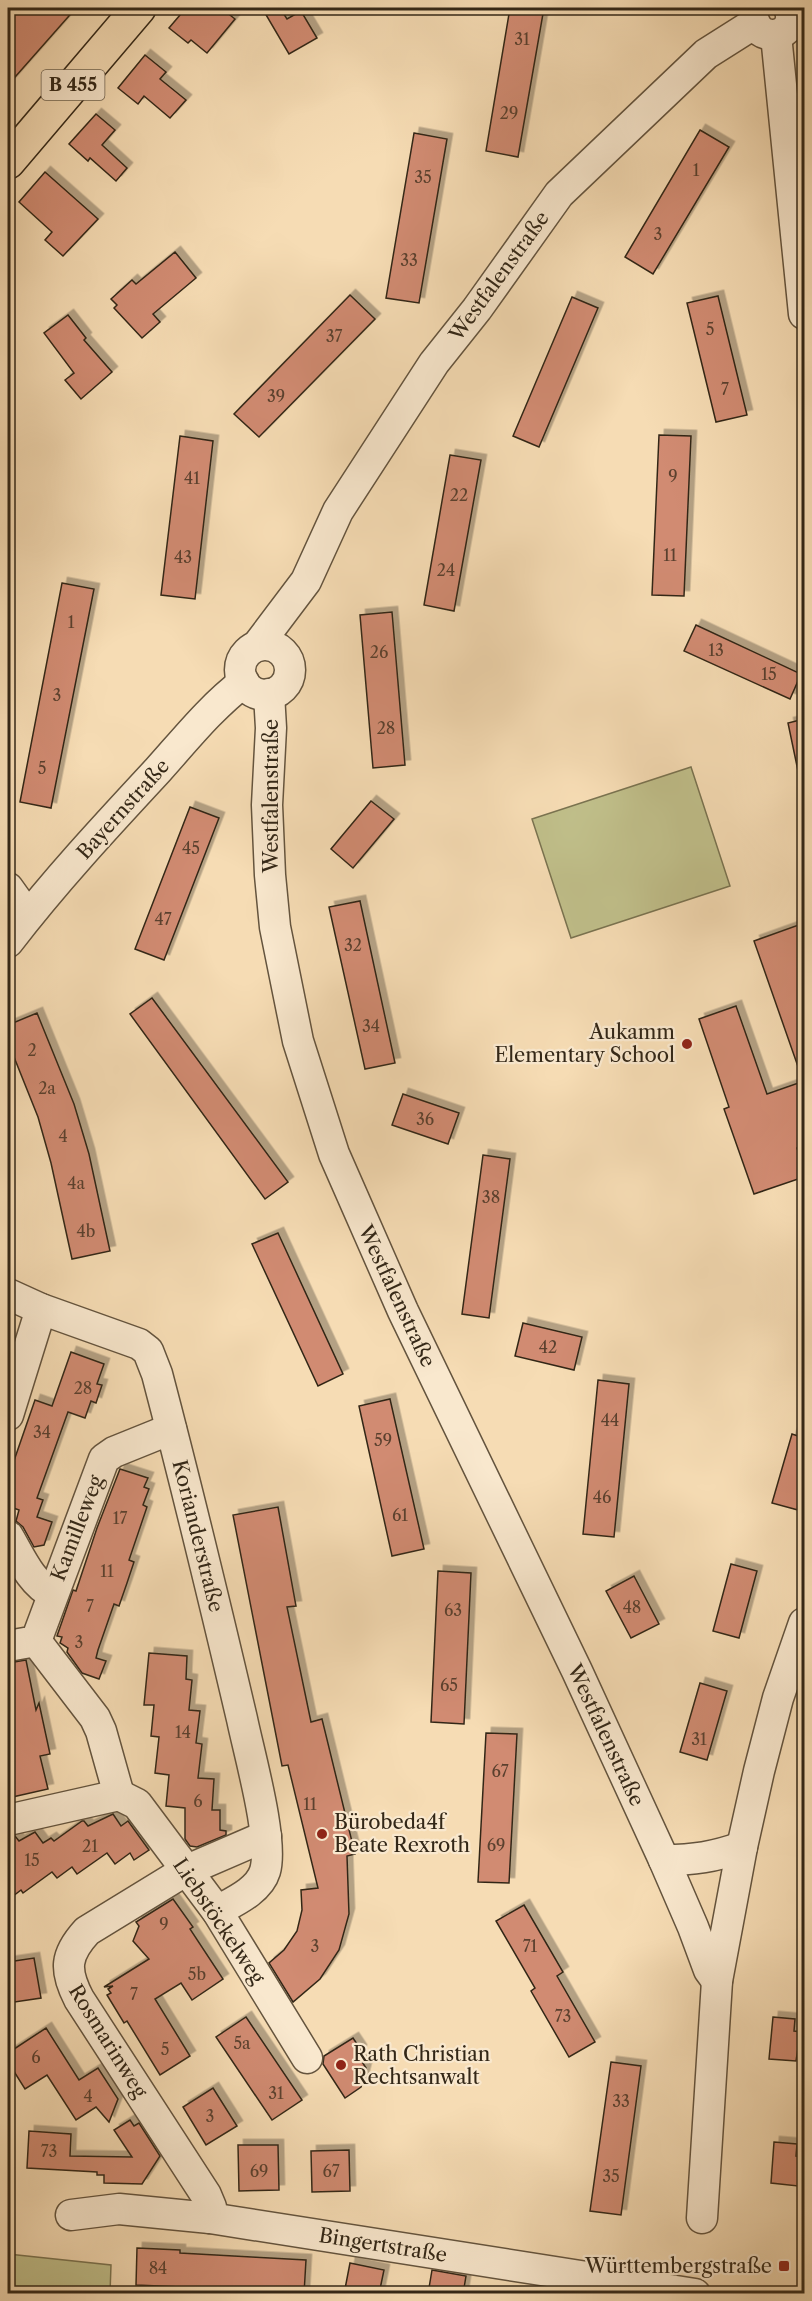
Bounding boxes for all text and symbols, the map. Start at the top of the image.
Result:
house number: 31 [514,29,530,49]
road number: B 455 [42,70,104,100]
house number: 29 [500,103,518,123]
house number: 1 [693,160,700,180]
house number: 35 [414,167,432,187]
street label: Westfalenstraße [443,207,554,346]
house number: 3 [654,224,662,244]
house number: 33 [400,250,418,270]
house number: 5 [706,319,714,339]
house number: 37 [326,326,342,346]
house number: 7 [721,379,729,399]
house number: 39 [267,386,285,406]
house number: 9 [668,466,678,486]
house number: 41 [184,468,200,488]
house number: 22 [450,485,468,505]
house number: 11 [663,545,677,565]
house number: 43 [174,547,192,567]
house number: 24 [437,560,455,580]
house number: 1 [68,612,75,632]
house number: 13 [708,640,724,660]
house number: 26 [370,642,388,662]
house number: 15 [761,664,777,684]
house number: 3 [53,685,61,705]
house number: 28 [377,718,395,738]
street label: Westfalenstraße [259,719,283,874]
street label: Bayernstraße [72,754,174,864]
house number: 5 [38,758,46,778]
house number: 45 [182,838,200,858]
house number: 47 [154,909,172,929]
house number: 32 [344,935,362,955]
house number: 34 [362,1016,380,1036]
place label: Aukamm Elementary School [494,1020,675,1067]
marker: Aukamm Elementary School [680,1037,694,1051]
house number: 2 [27,1040,37,1060]
house number: 2a [38,1078,56,1098]
house number: 36 [416,1109,434,1129]
house number: 4 [58,1126,68,1146]
house number: 4a [67,1173,85,1193]
house number: 38 [482,1187,500,1207]
street label: Westfalenstraße [353,1220,440,1371]
house number: 4b [77,1221,95,1241]
house number: 42 [539,1337,557,1357]
house number: 28 [74,1378,92,1398]
house number: 44 [601,1410,619,1430]
house number: 34 [33,1422,51,1442]
house number: 59 [374,1430,392,1450]
street label: Korianderstraße [167,1457,229,1615]
street label: Kamilleweg [46,1471,108,1584]
house number: 46 [593,1487,611,1507]
house number: 61 [392,1505,408,1525]
house number: 17 [113,1508,127,1528]
house number: 11 [100,1561,114,1581]
house number: 7 [86,1596,94,1616]
house number: 48 [623,1597,641,1617]
house number: 63 [444,1600,462,1620]
house number: 3 [75,1632,83,1652]
street label: Westfalenstraße [562,1659,649,1810]
house number: 65 [440,1675,458,1695]
house number: 14 [175,1722,191,1742]
house number: 31 [691,1729,707,1749]
house number: 67 [491,1761,509,1781]
house number: 6 [193,1791,203,1811]
house number: 11 [303,1794,317,1814]
place label: Bürobeda4f Beate Rexroth [334,1810,470,1857]
marker: Bürobeda4f Beate Rexroth [315,1827,329,1841]
house number: 69 [487,1835,505,1855]
house number: 21 [82,1836,98,1856]
house number: 15 [24,1850,40,1870]
street label: Liebstöckelweg [168,1854,270,1989]
house number: 9 [159,1914,169,1934]
house number: 3 [311,1936,319,1956]
house number: 71 [523,1936,538,1956]
house number: 5b [188,1964,206,1984]
street label: Rosmarinweg [64,1980,153,2102]
house number: 7 [130,1984,138,2004]
house number: 73 [555,2006,571,2026]
house number: 5a [233,2033,251,2053]
house number: 5 [161,2039,169,2059]
place label: Rath Christian Rechtsanwalt [353,2042,491,2089]
house number: 6 [31,2047,41,2067]
marker: Rath Christian Rechtsanwalt [334,2058,348,2072]
house number: 31 [268,2083,284,2103]
house number: 4 [83,2086,93,2106]
house number: 33 [612,2091,630,2111]
house number: 3 [206,2106,214,2126]
house number: 73 [41,2141,57,2161]
house number: 69 [250,2161,268,2181]
house number: 67 [322,2161,340,2181]
house number: 35 [602,2166,620,2186]
street label: Bingertstraße [317,2223,449,2267]
place label: Württembergstraße [584,2254,772,2278]
house number: 84 [149,2258,167,2278]
marker: Württembergstraße [777,2259,791,2273]

